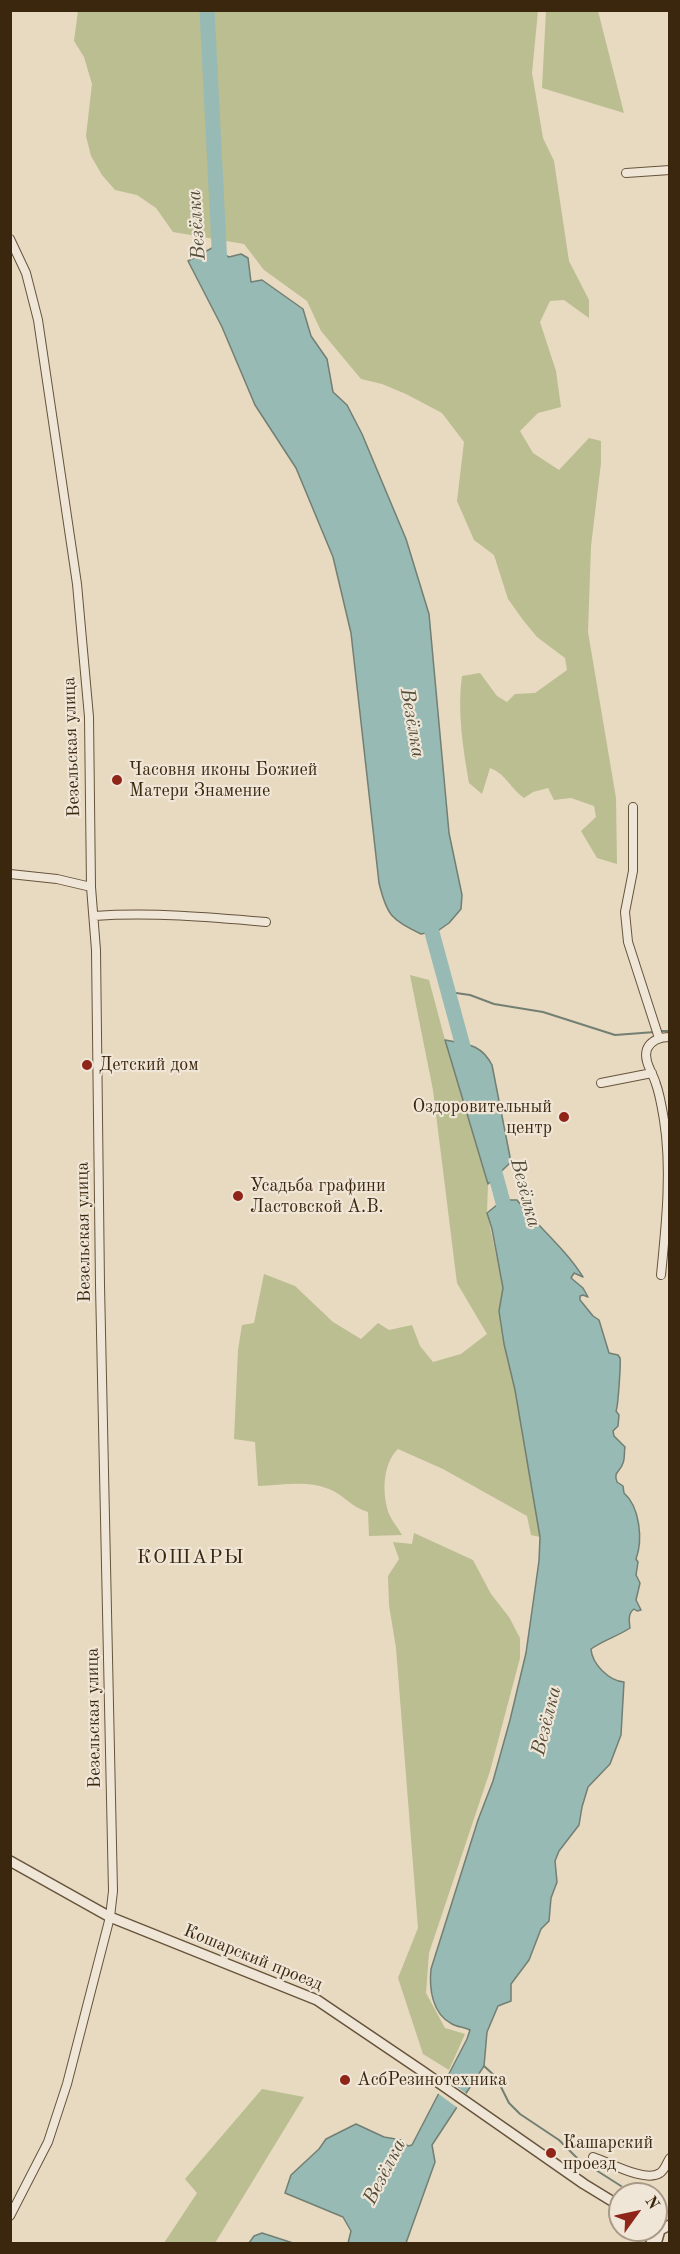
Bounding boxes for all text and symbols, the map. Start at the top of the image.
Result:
water label: Везёлка [183,189,211,261]
street label: Везельская улица [59,676,85,818]
water label: Везёлка [394,686,430,760]
place label: Часовня иконы Божией Матери Знамение [129,759,317,802]
marker: Часовня иконы Божией Матери Знамение [110,773,124,787]
place label: Детский дом [99,1054,199,1076]
marker: Детский дом [80,1058,94,1072]
place label: Оздоровительный центр [413,1096,552,1138]
marker: Оздоровительный центр [557,1110,571,1124]
water label: Везёлка [504,1156,546,1230]
street label: Везельская улица [72,1162,96,1302]
place label: Усадьба графини Ластовской А.В. [250,1175,386,1218]
marker: Усадьба графини Ластовской А.В. [231,1189,245,1203]
district label: КОШАРЫ [137,1546,245,1570]
street label: Везельская улица [82,1648,106,1788]
water label: Везёлка [527,1684,567,1758]
street label: Кошарский проезд [180,1920,326,1996]
place label: АсбРезинотехника [357,2069,507,2091]
marker: АсбРезинотехника [338,2073,352,2087]
place label: Кашарский проезд [563,2132,653,2174]
water label: Везёлка [358,2135,412,2209]
marker: Кашарский проезд [544,2146,558,2160]
north arrow [608,2182,668,2242]
text: N [641,2194,661,2213]

